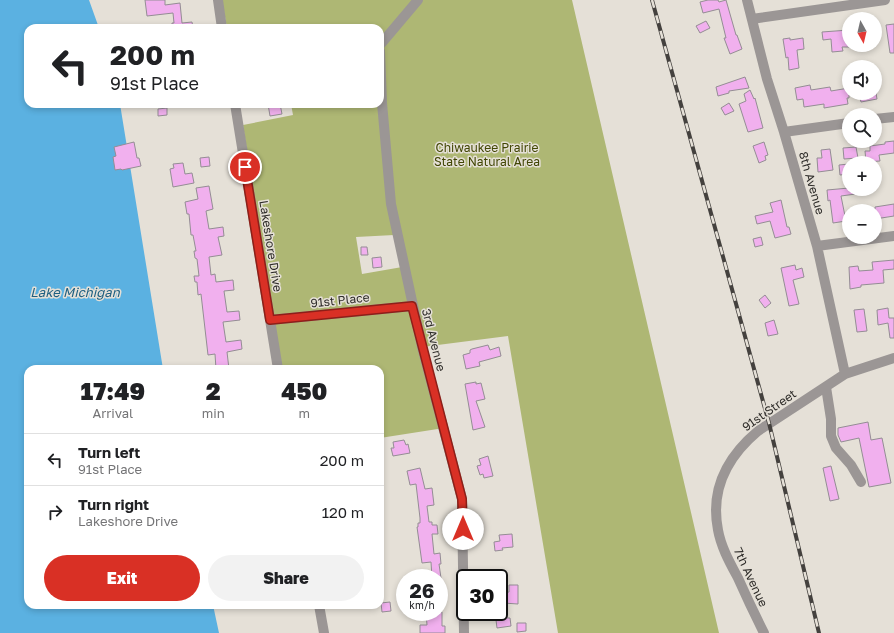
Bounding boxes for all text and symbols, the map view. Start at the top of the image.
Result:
north arrow [842,12,882,52]
map controls [842,12,882,244]
text: 200 m [110,38,195,71]
icon: left [44,40,96,92]
button: sound [842,60,882,100]
text: 91st Place [110,72,199,94]
button: search [842,108,882,148]
park label: Chiwaukee Prairie State Natural Area [434,140,540,169]
pin [228,150,262,184]
street label: 8th Avenue [796,150,828,216]
icon: arrive [234,156,256,178]
button: + [842,156,882,196]
street label: Lakeshore Drive [256,199,286,293]
button: − [842,204,882,244]
water label: Lake Michigan [30,284,121,300]
street label: 91st Place [310,289,370,311]
street label: 3rd Avenue [419,307,449,373]
text: 17:49 [81,376,145,405]
text: 2 [206,376,221,405]
text: 450 [281,376,327,405]
street label: 91st Street [739,386,799,434]
text: Arrival [92,405,133,421]
text: min [202,405,225,421]
text: m [299,405,310,421]
text: Turn left [78,443,140,461]
icon: left [44,449,66,471]
text: 200 m [320,451,364,469]
text: 91st Place [78,461,142,477]
text: Turn right [78,495,149,513]
icon: right [44,501,66,523]
text: 120 m [322,503,364,521]
position arrow [442,508,484,550]
text: Lakeshore Drive [78,513,178,529]
street label: 7th Avenue [731,545,771,609]
button: Exit [44,555,200,601]
button: Share [208,555,364,601]
speed limit sign: 30 [456,569,508,621]
text: 26 [410,578,434,602]
text: km/h [409,599,435,611]

